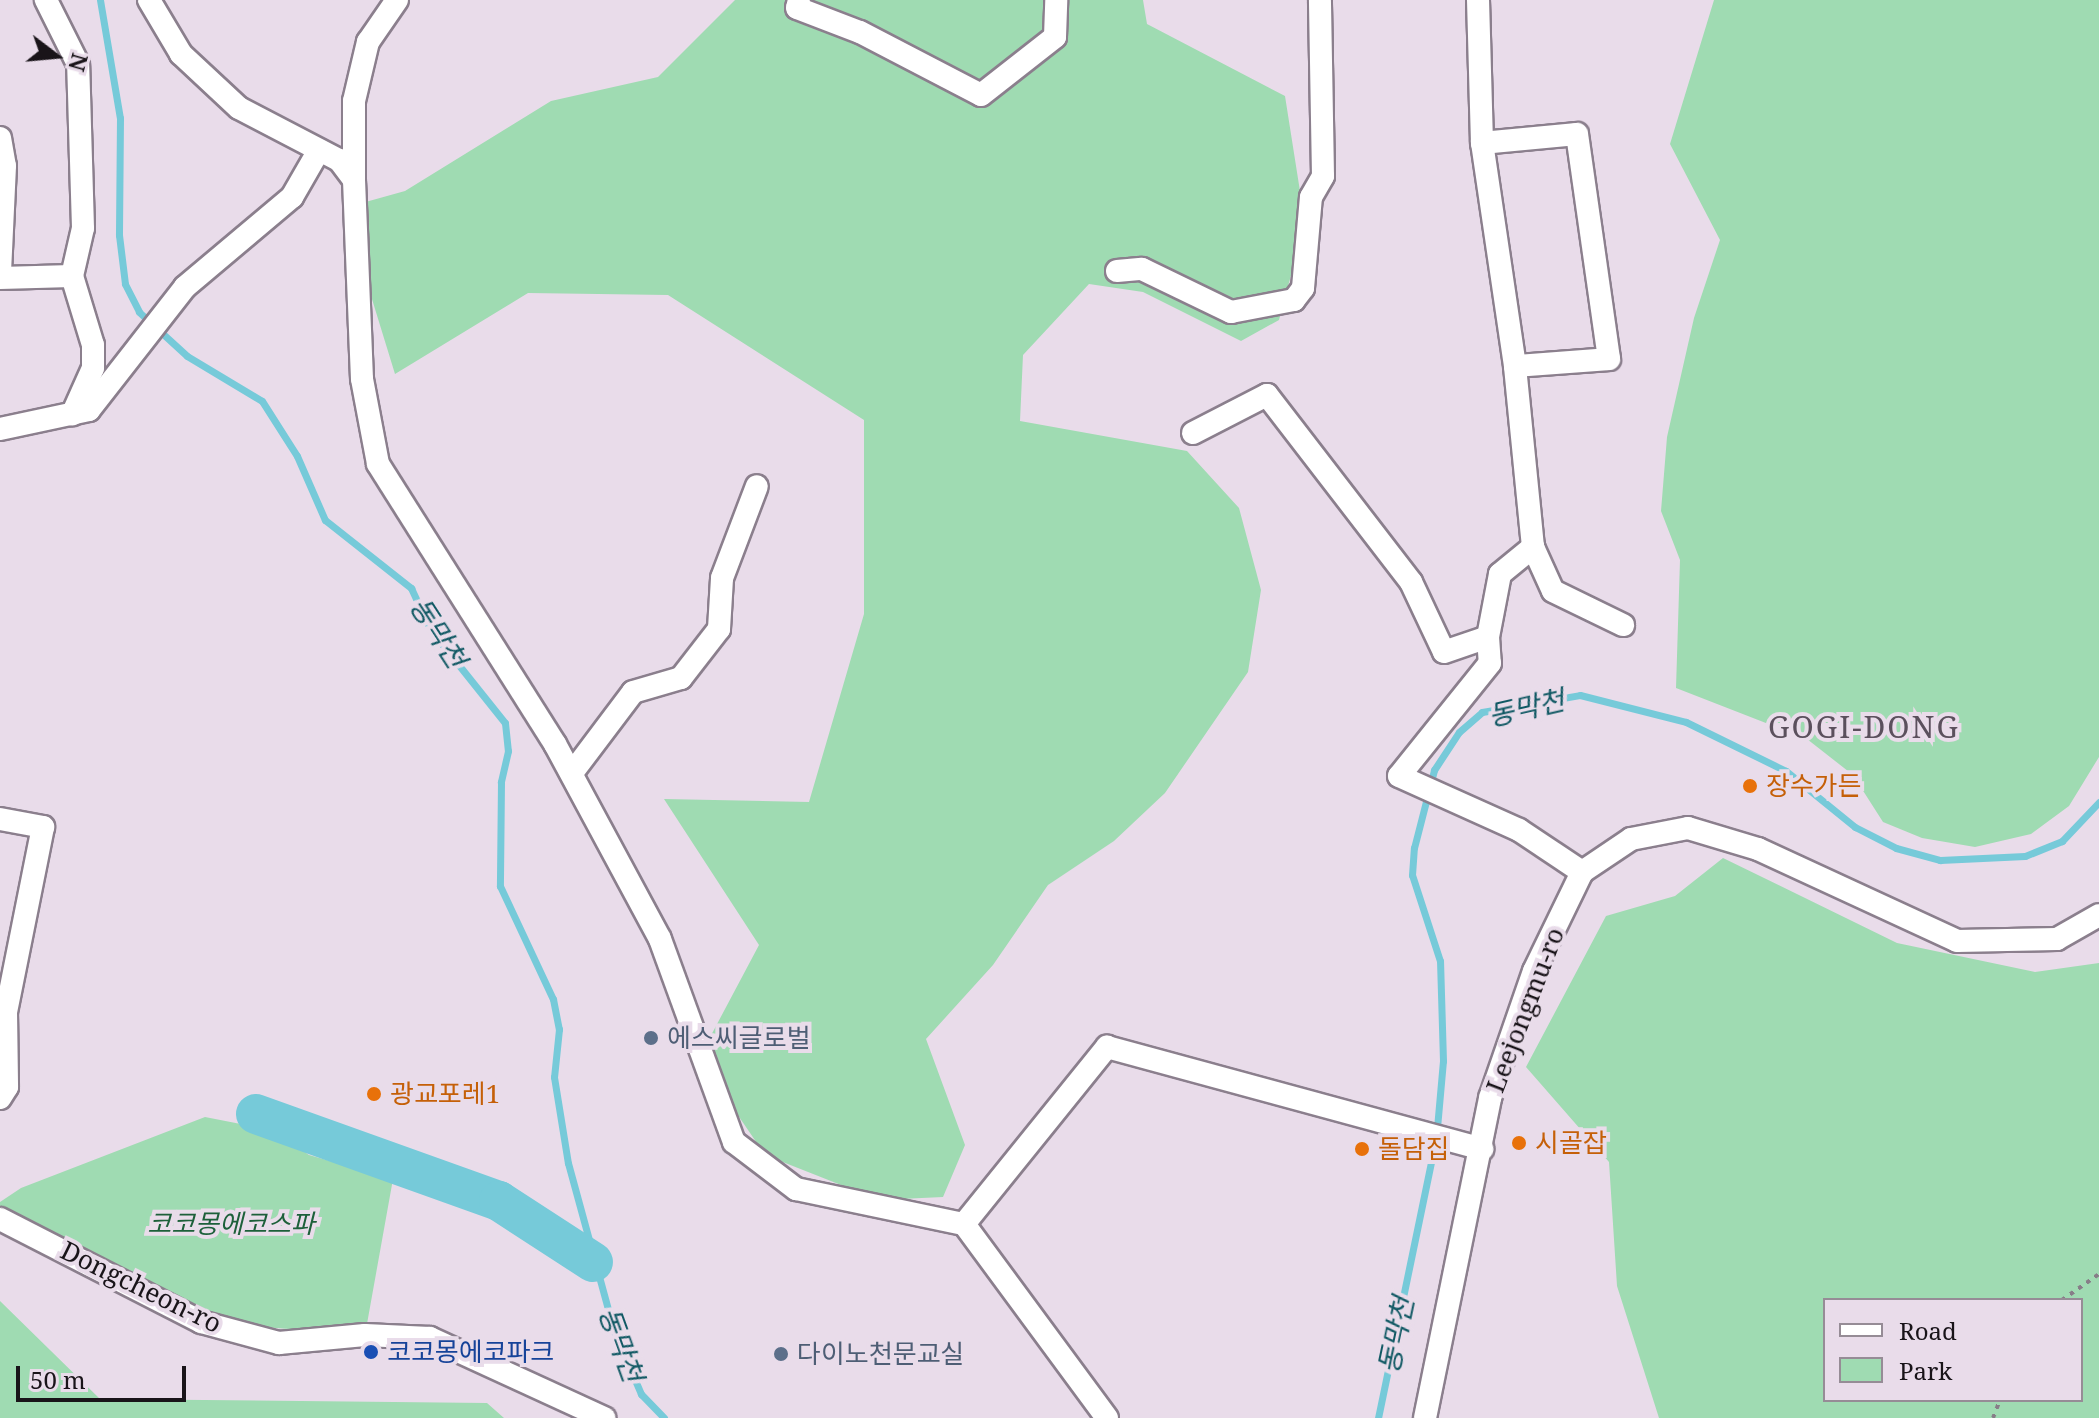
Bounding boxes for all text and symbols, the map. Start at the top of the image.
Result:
north arrow [16,16,96,96]
text: N [62,50,96,75]
water label: 동막천 [404,590,474,674]
water label: 동막천 [1485,682,1567,732]
district label: GOGI-DONG [1768,709,1960,745]
place label: 장수가든 [1766,770,1862,802]
marker: 장수가든 [1741,777,1759,795]
street label: Leejongmu-ro [1479,923,1571,1097]
place label: 에스씨글로벌 [667,1022,811,1054]
marker: 에스씨글로벌 [642,1029,660,1047]
place label: 광교포레1 [390,1078,500,1110]
marker: 광교포레1 [365,1085,383,1103]
place label: 시골잡 [1535,1127,1607,1159]
place label: 돌담집 [1378,1133,1450,1165]
marker: 시골잡 [1510,1134,1528,1152]
marker: 돌담집 [1353,1140,1371,1158]
park label: 코코몽에코스파 [147,1208,315,1240]
street label: Dongcheon-ro [56,1235,226,1339]
water label: 동막천 [1371,1294,1419,1376]
legend [1823,1298,2083,1402]
water label: 동막천 [593,1302,651,1386]
text: Road [1899,1314,1957,1347]
place label: 코코몽에코파크 [387,1336,554,1368]
place label: 다이노천문교실 [797,1338,964,1370]
marker: 코코몽에코파크 [362,1343,380,1361]
marker: 다이노천문교실 [772,1345,790,1363]
scale bar [20,1350,190,1400]
text: Park [1899,1354,1952,1387]
text: 50 m [30,1363,86,1396]

